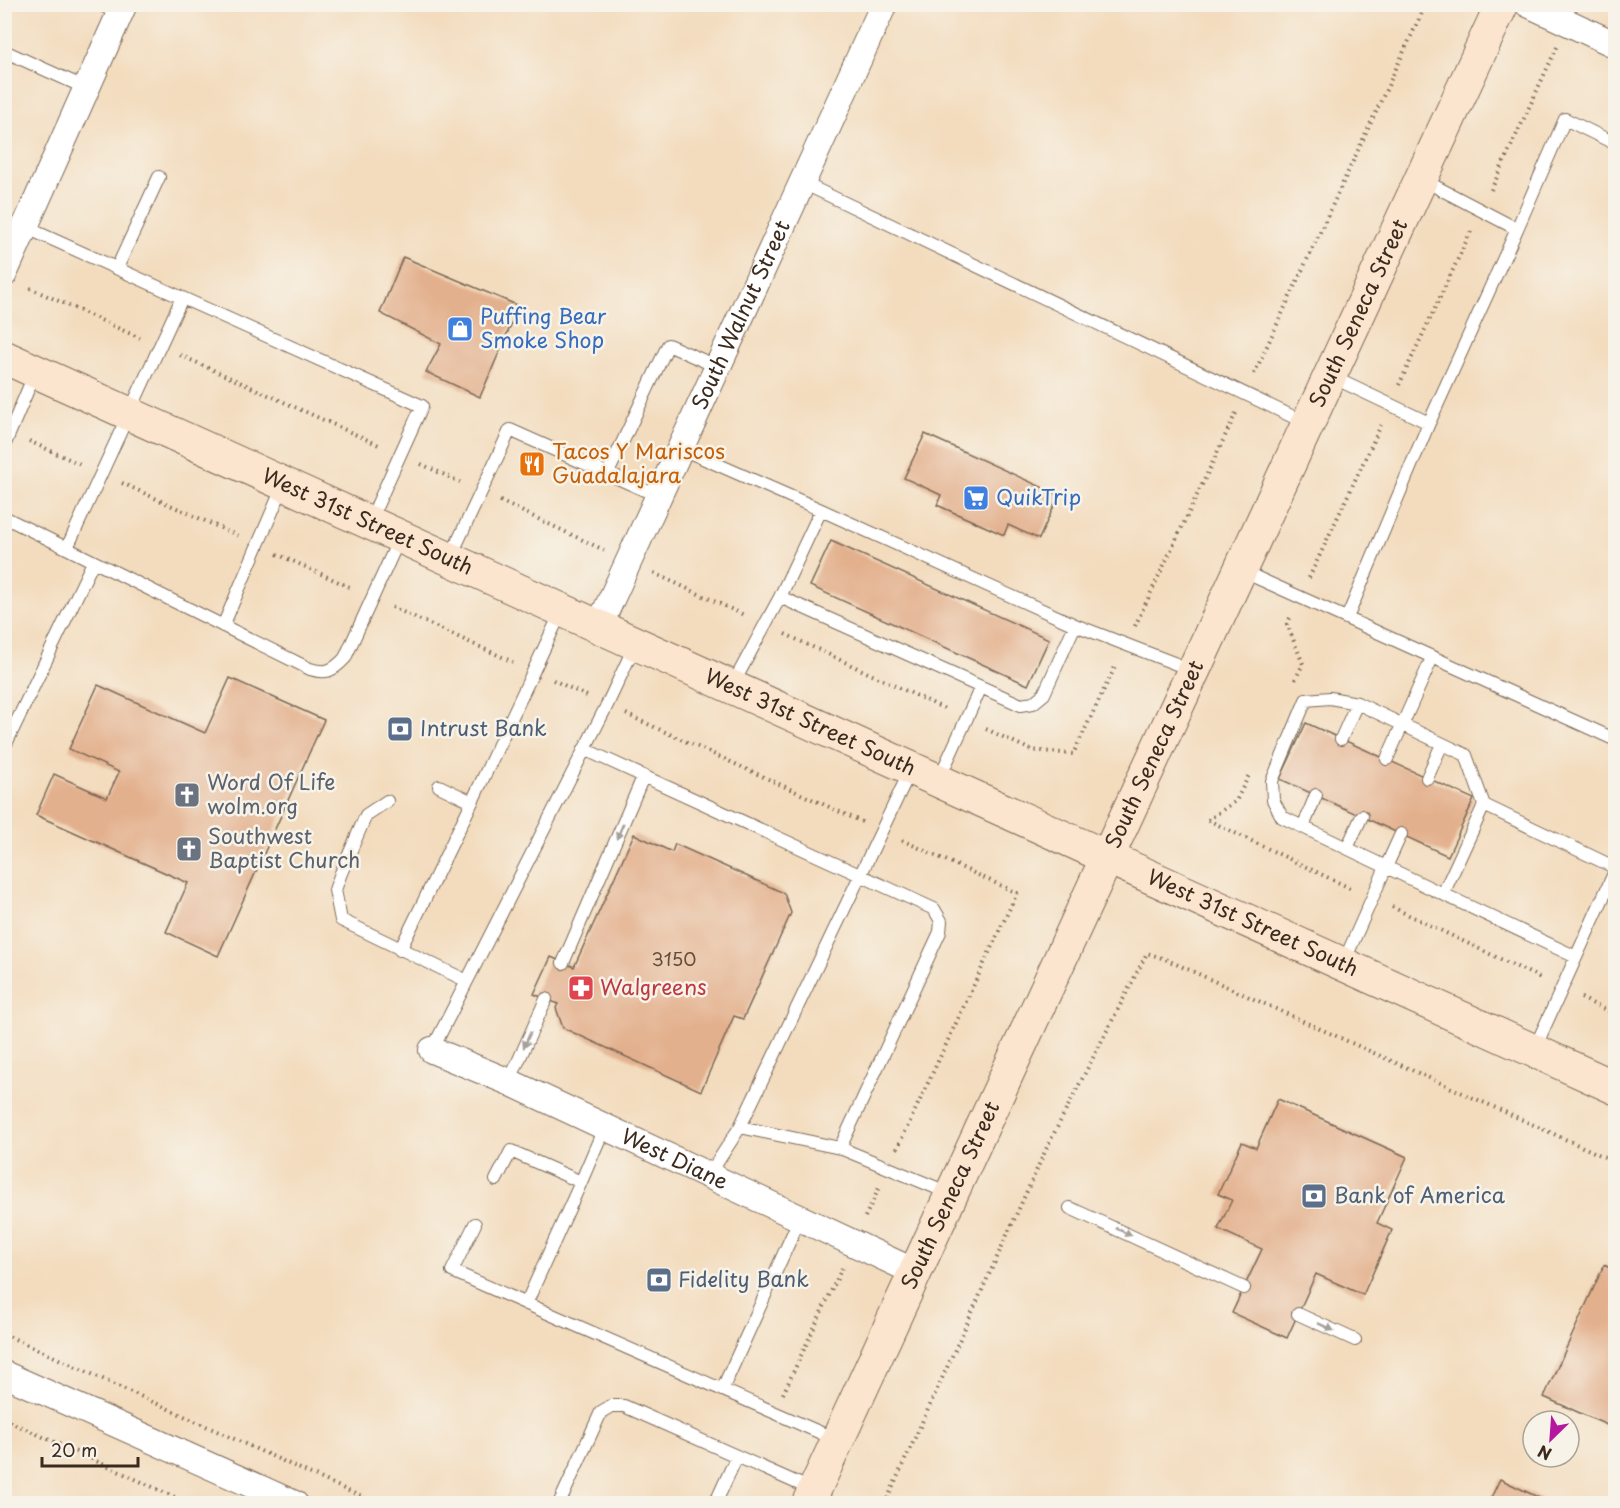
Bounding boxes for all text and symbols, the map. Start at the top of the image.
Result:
street label: South Seneca Street [1300,213,1415,412]
street label: South Walnut Street [682,214,797,414]
place label: Puffing Bear Smoke Shop [480,299,607,355]
shop icon: Puffing Bear Smoke Shop [445,314,475,344]
place label: Tacos Y Mariscos Guadalajara [552,434,725,490]
restaurant icon: Tacos Y Mariscos Guadalajara [517,449,547,479]
street label: West 31st Street South [257,458,479,582]
place label: QuikTrip [996,480,1081,512]
supermarket icon: QuikTrip [961,483,991,513]
street label: South Seneca Street [1096,654,1210,853]
street label: West 31st Street South [700,659,922,782]
place label: Intrust Bank [420,711,547,743]
bank icon: Intrust Bank [385,714,415,744]
place label: Word Of Life wolm.org [207,765,335,821]
church icon: Word Of Life wolm.org [172,780,202,810]
place label: Southwest Baptist Church [208,819,360,875]
one-way arrow [615,822,624,840]
church icon: Southwest Baptist Church [174,834,204,864]
street label: West 31st Street South [1143,860,1364,983]
house number: 3150 [652,945,696,972]
place label: Walgreens [600,970,707,1002]
pharmacy icon: Walgreens [566,973,596,1003]
one-way arrow [523,1032,532,1049]
street label: South Seneca Street [892,1095,1006,1294]
street label: West Diane [616,1119,734,1196]
place label: Bank of America [1334,1178,1506,1210]
bank icon: Bank of America [1299,1181,1329,1211]
one-way arrow [1115,1228,1132,1237]
place label: Fidelity Bank [678,1262,809,1294]
bank icon: Fidelity Bank [644,1265,674,1295]
one-way arrow [1318,1322,1335,1331]
north arrow [1521,1409,1581,1469]
scale bar [42,1430,138,1468]
text: 20 m [51,1436,97,1463]
text: N [1533,1440,1555,1467]

